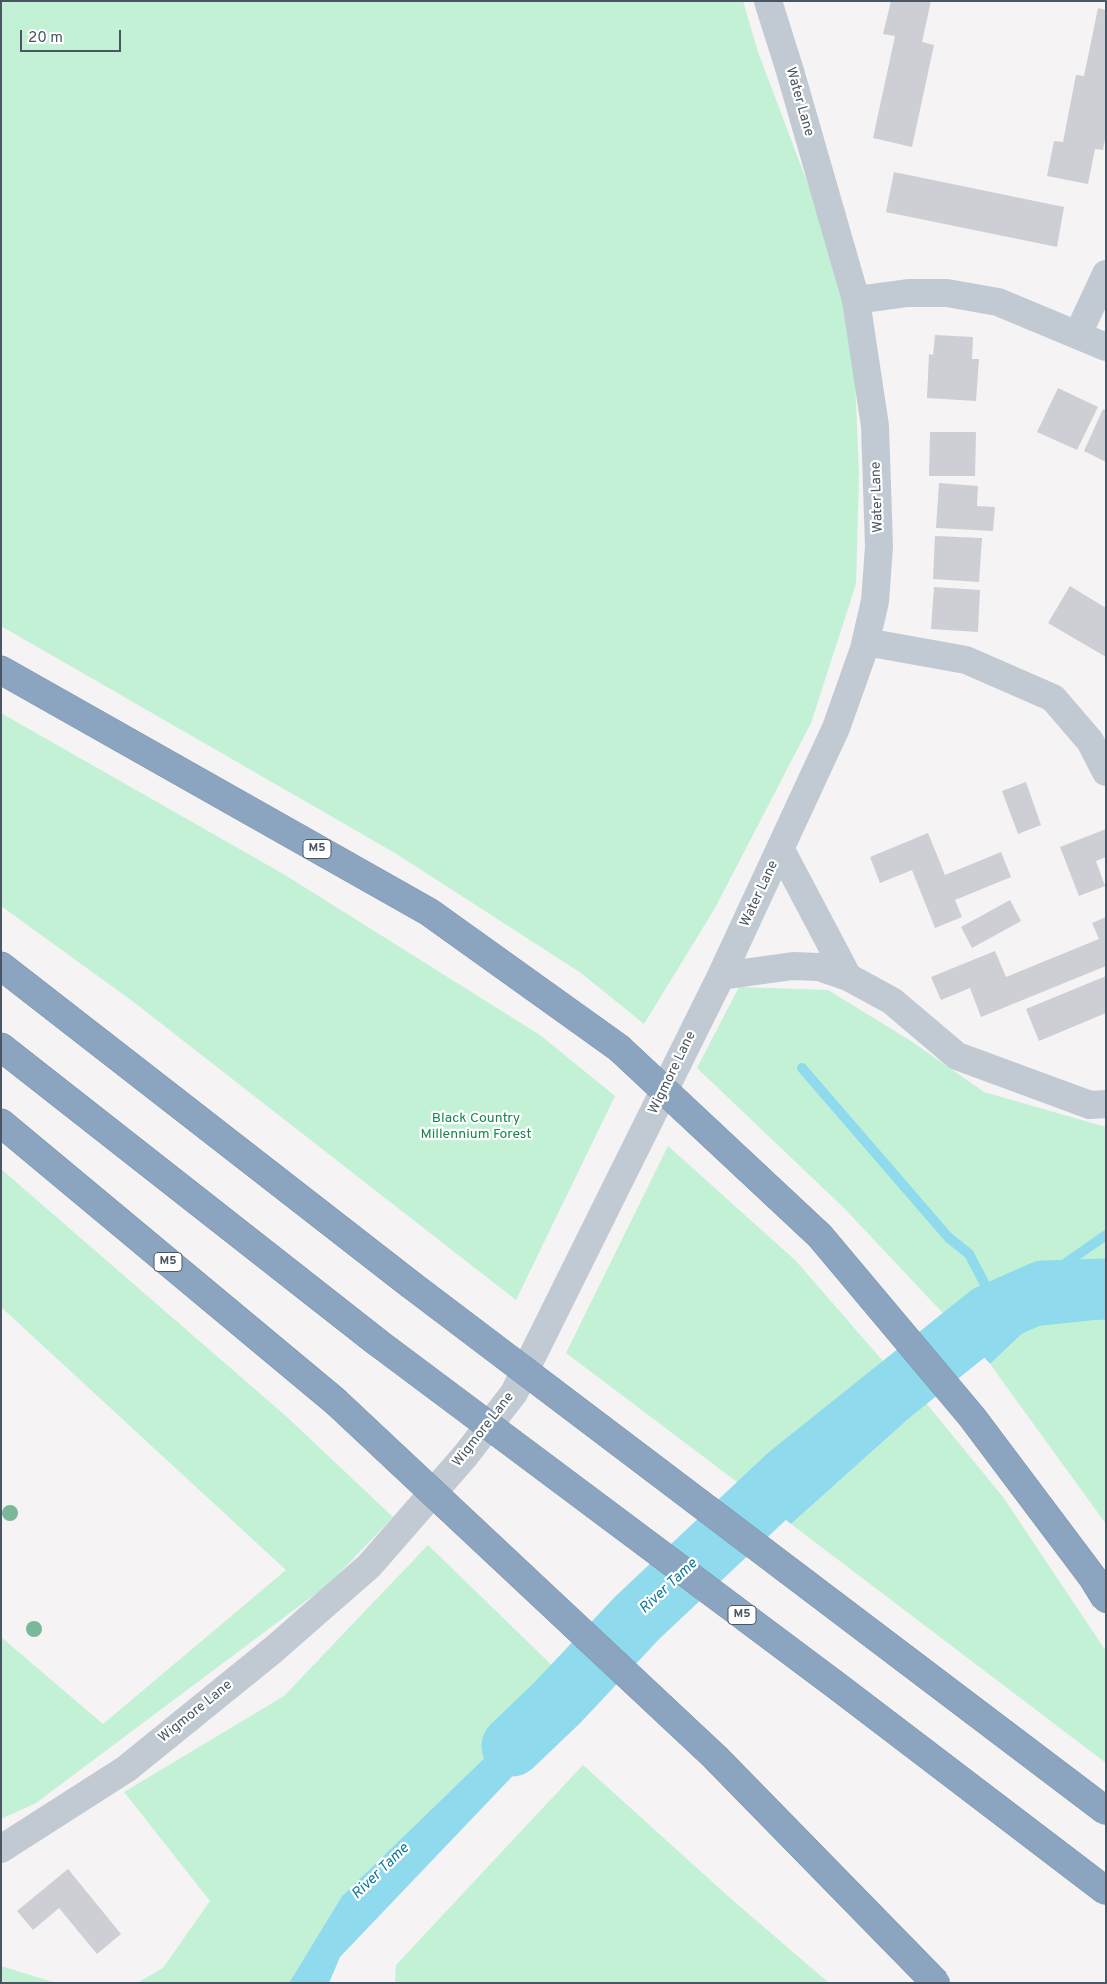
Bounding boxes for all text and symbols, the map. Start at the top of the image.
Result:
scale bar [22,20,124,52]
text: 20 m [28,29,63,48]
street label: Water Lane [781,66,817,138]
street label: Water Lane [868,461,888,533]
road number: M5 [303,840,331,859]
street label: Water Lane [737,858,783,930]
street label: Wigmore Lane [646,1029,700,1117]
park label: Black Country Millennium Forest [420,1111,532,1144]
road number: M5 [154,1252,182,1272]
street label: Wigmore Lane [450,1389,518,1471]
water label: River Tame [636,1556,702,1618]
road number: M5 [728,1606,756,1624]
street label: Wigmore Lane [156,1677,236,1747]
water label: River Tame [349,1840,413,1904]

